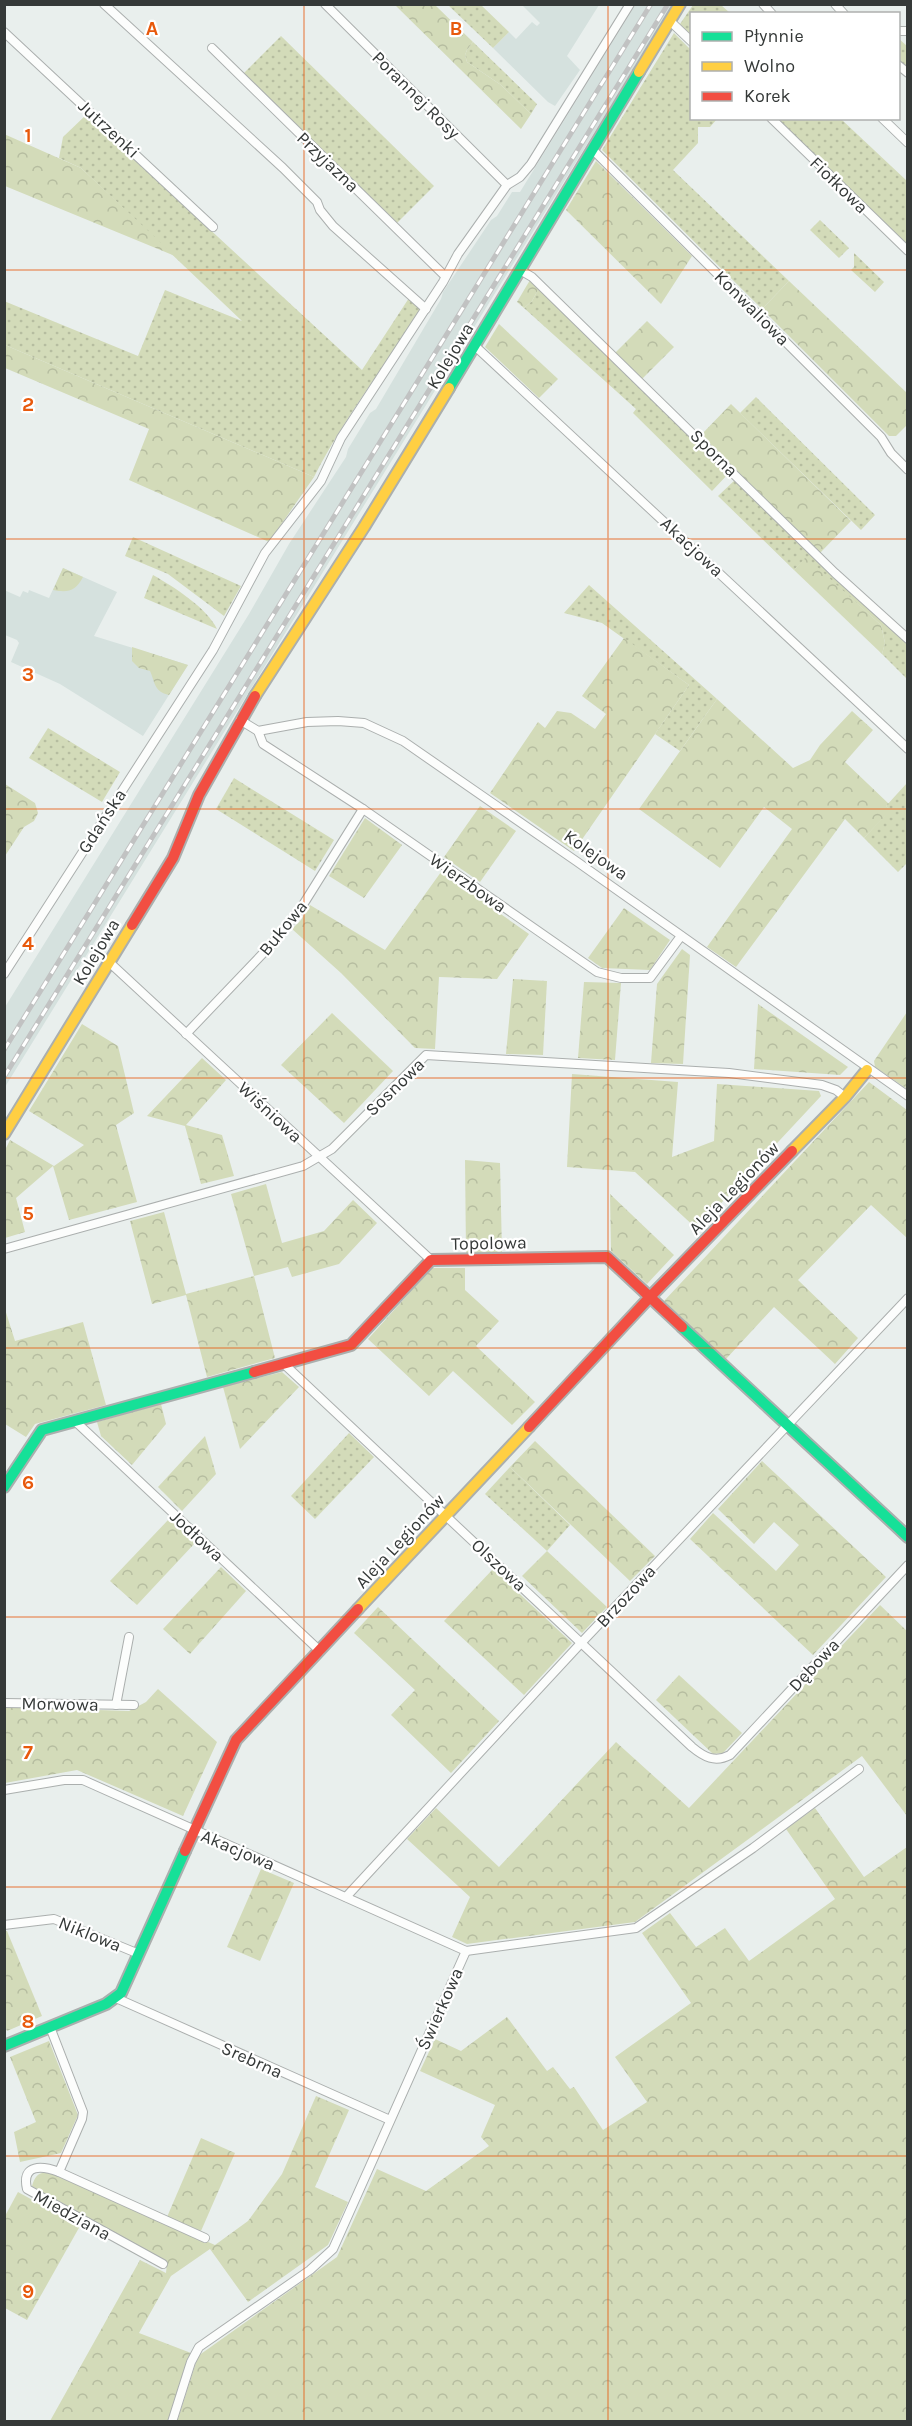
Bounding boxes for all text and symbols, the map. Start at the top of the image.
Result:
legend [690,12,900,120]
text: A [146,17,159,40]
text: B [450,17,462,40]
text: Płynnie [744,25,804,47]
street label: Porannej Rosy [367,46,465,144]
text: Wolno [744,55,795,77]
text: Korek [744,85,791,107]
street label: Jutrzenki [74,95,144,163]
text: 1 [24,124,32,147]
street label: Przyjazna [292,127,364,197]
street label: Fiołkowa [805,152,873,218]
street label: Konwaliowa [710,266,794,350]
street label: Kolejowa [422,319,478,393]
text: 2 [22,393,34,416]
street label: Sporna [686,425,742,481]
street label: Akacjowa [656,512,728,582]
text: 3 [22,663,34,686]
street label: Gdańska [73,785,131,857]
street label: Kolejowa [560,825,632,885]
street label: Wierzbowa [425,848,511,918]
street label: Bukowa [254,896,312,960]
street label: Kolejowa [68,915,124,989]
text: 4 [22,932,34,955]
street label: Sosnowa [361,1053,429,1121]
street label: Wiśniowa [233,1077,307,1147]
street label: Aleja Legionów [684,1137,784,1239]
text: 5 [22,1202,34,1225]
street label: Topolowa [451,1231,527,1255]
text: 6 [22,1471,34,1494]
street label: Aleja Legionów [351,1489,449,1593]
street label: Jodłowa [166,1506,228,1566]
street label: Olszowa [467,1534,531,1596]
street label: Brzozowa [592,1560,660,1632]
street label: Dębowa [784,1634,844,1696]
street label: Morwowa [21,1692,99,1716]
text: 7 [23,1741,33,1764]
street label: Akacjowa [198,1825,278,1875]
street label: Niklowa [55,1912,125,1956]
street label: Świerkowa [411,1964,468,2054]
text: 8 [22,2010,34,2033]
street label: Srebrna [218,2037,286,2083]
street label: Miedziana [29,2185,115,2245]
text: 9 [22,2280,34,2303]

